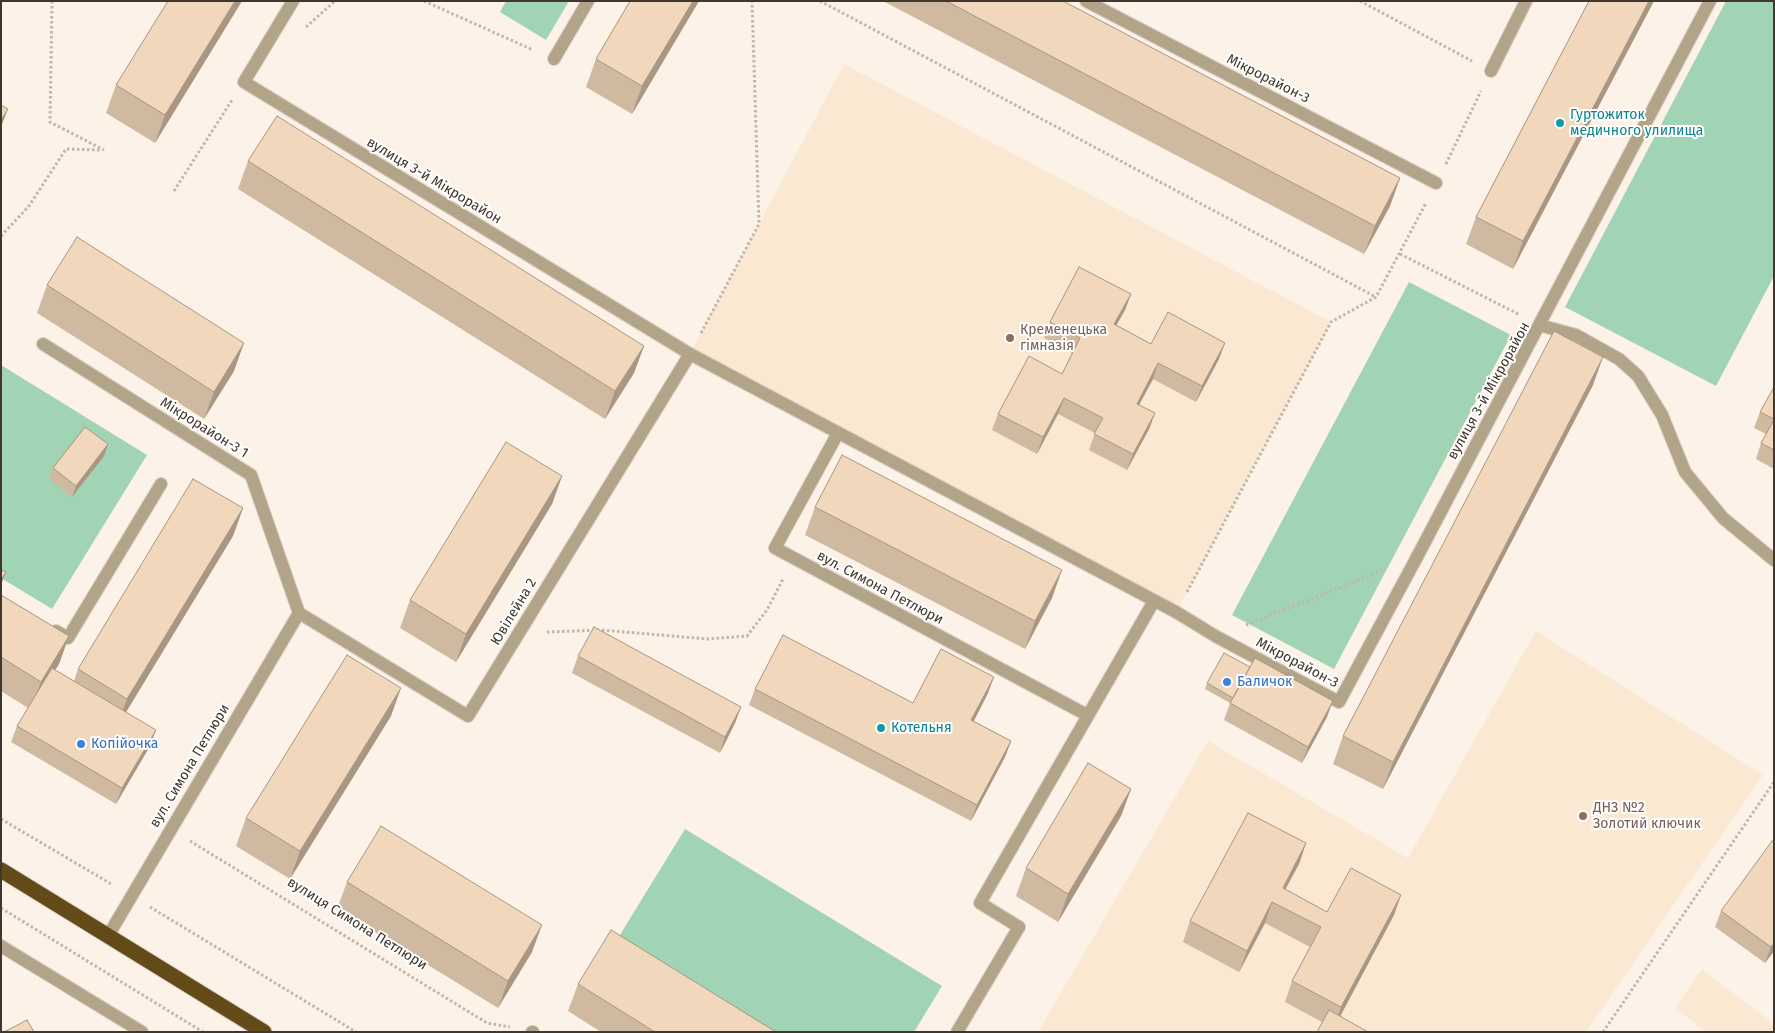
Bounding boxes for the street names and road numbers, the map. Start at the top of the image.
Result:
street label: Мікрорайон-3 [1224,51,1312,107]
street label: вулиця 3-й Мікрорайон [363,134,505,228]
street label: вулиця 3-й Мікрорайон [1444,319,1534,463]
street label: Мікрорайон-3 1 [157,394,251,462]
street label: вул. Симона Петлюри [814,548,946,628]
street label: Ювілейна 2 [487,575,541,649]
street label: Мікрорайон-3 [1253,634,1341,692]
street label: вул. Симона Петлюри [147,701,233,831]
street label: вулиця Симона Петлюри [284,874,430,974]

